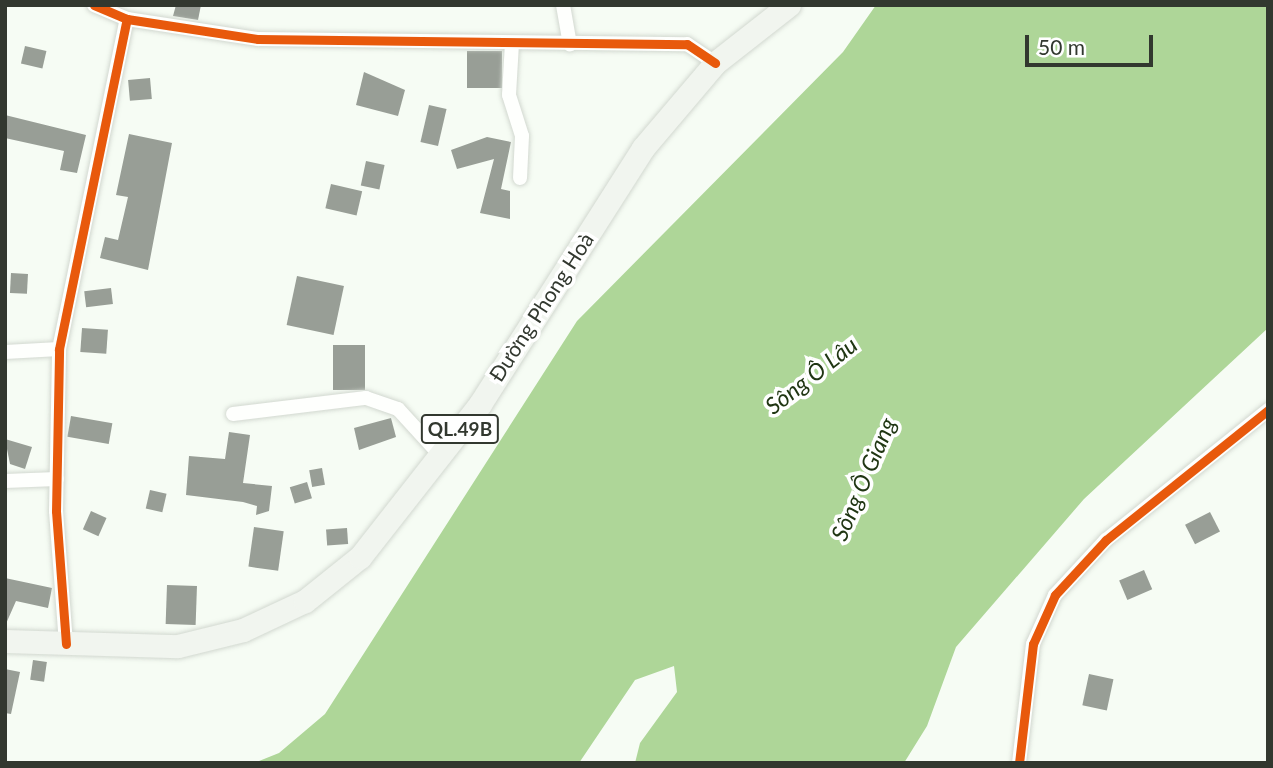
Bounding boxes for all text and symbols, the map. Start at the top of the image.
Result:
scale bar [1028,21,1156,65]
text: 50 m [1038,34,1085,59]
street label: Đường Phong Hoà [484,228,598,386]
water label: Sông Ô Lâu [759,330,863,420]
water label: Sông Ô Giang [825,413,901,545]
road number: QL.49B [420,414,500,444]

